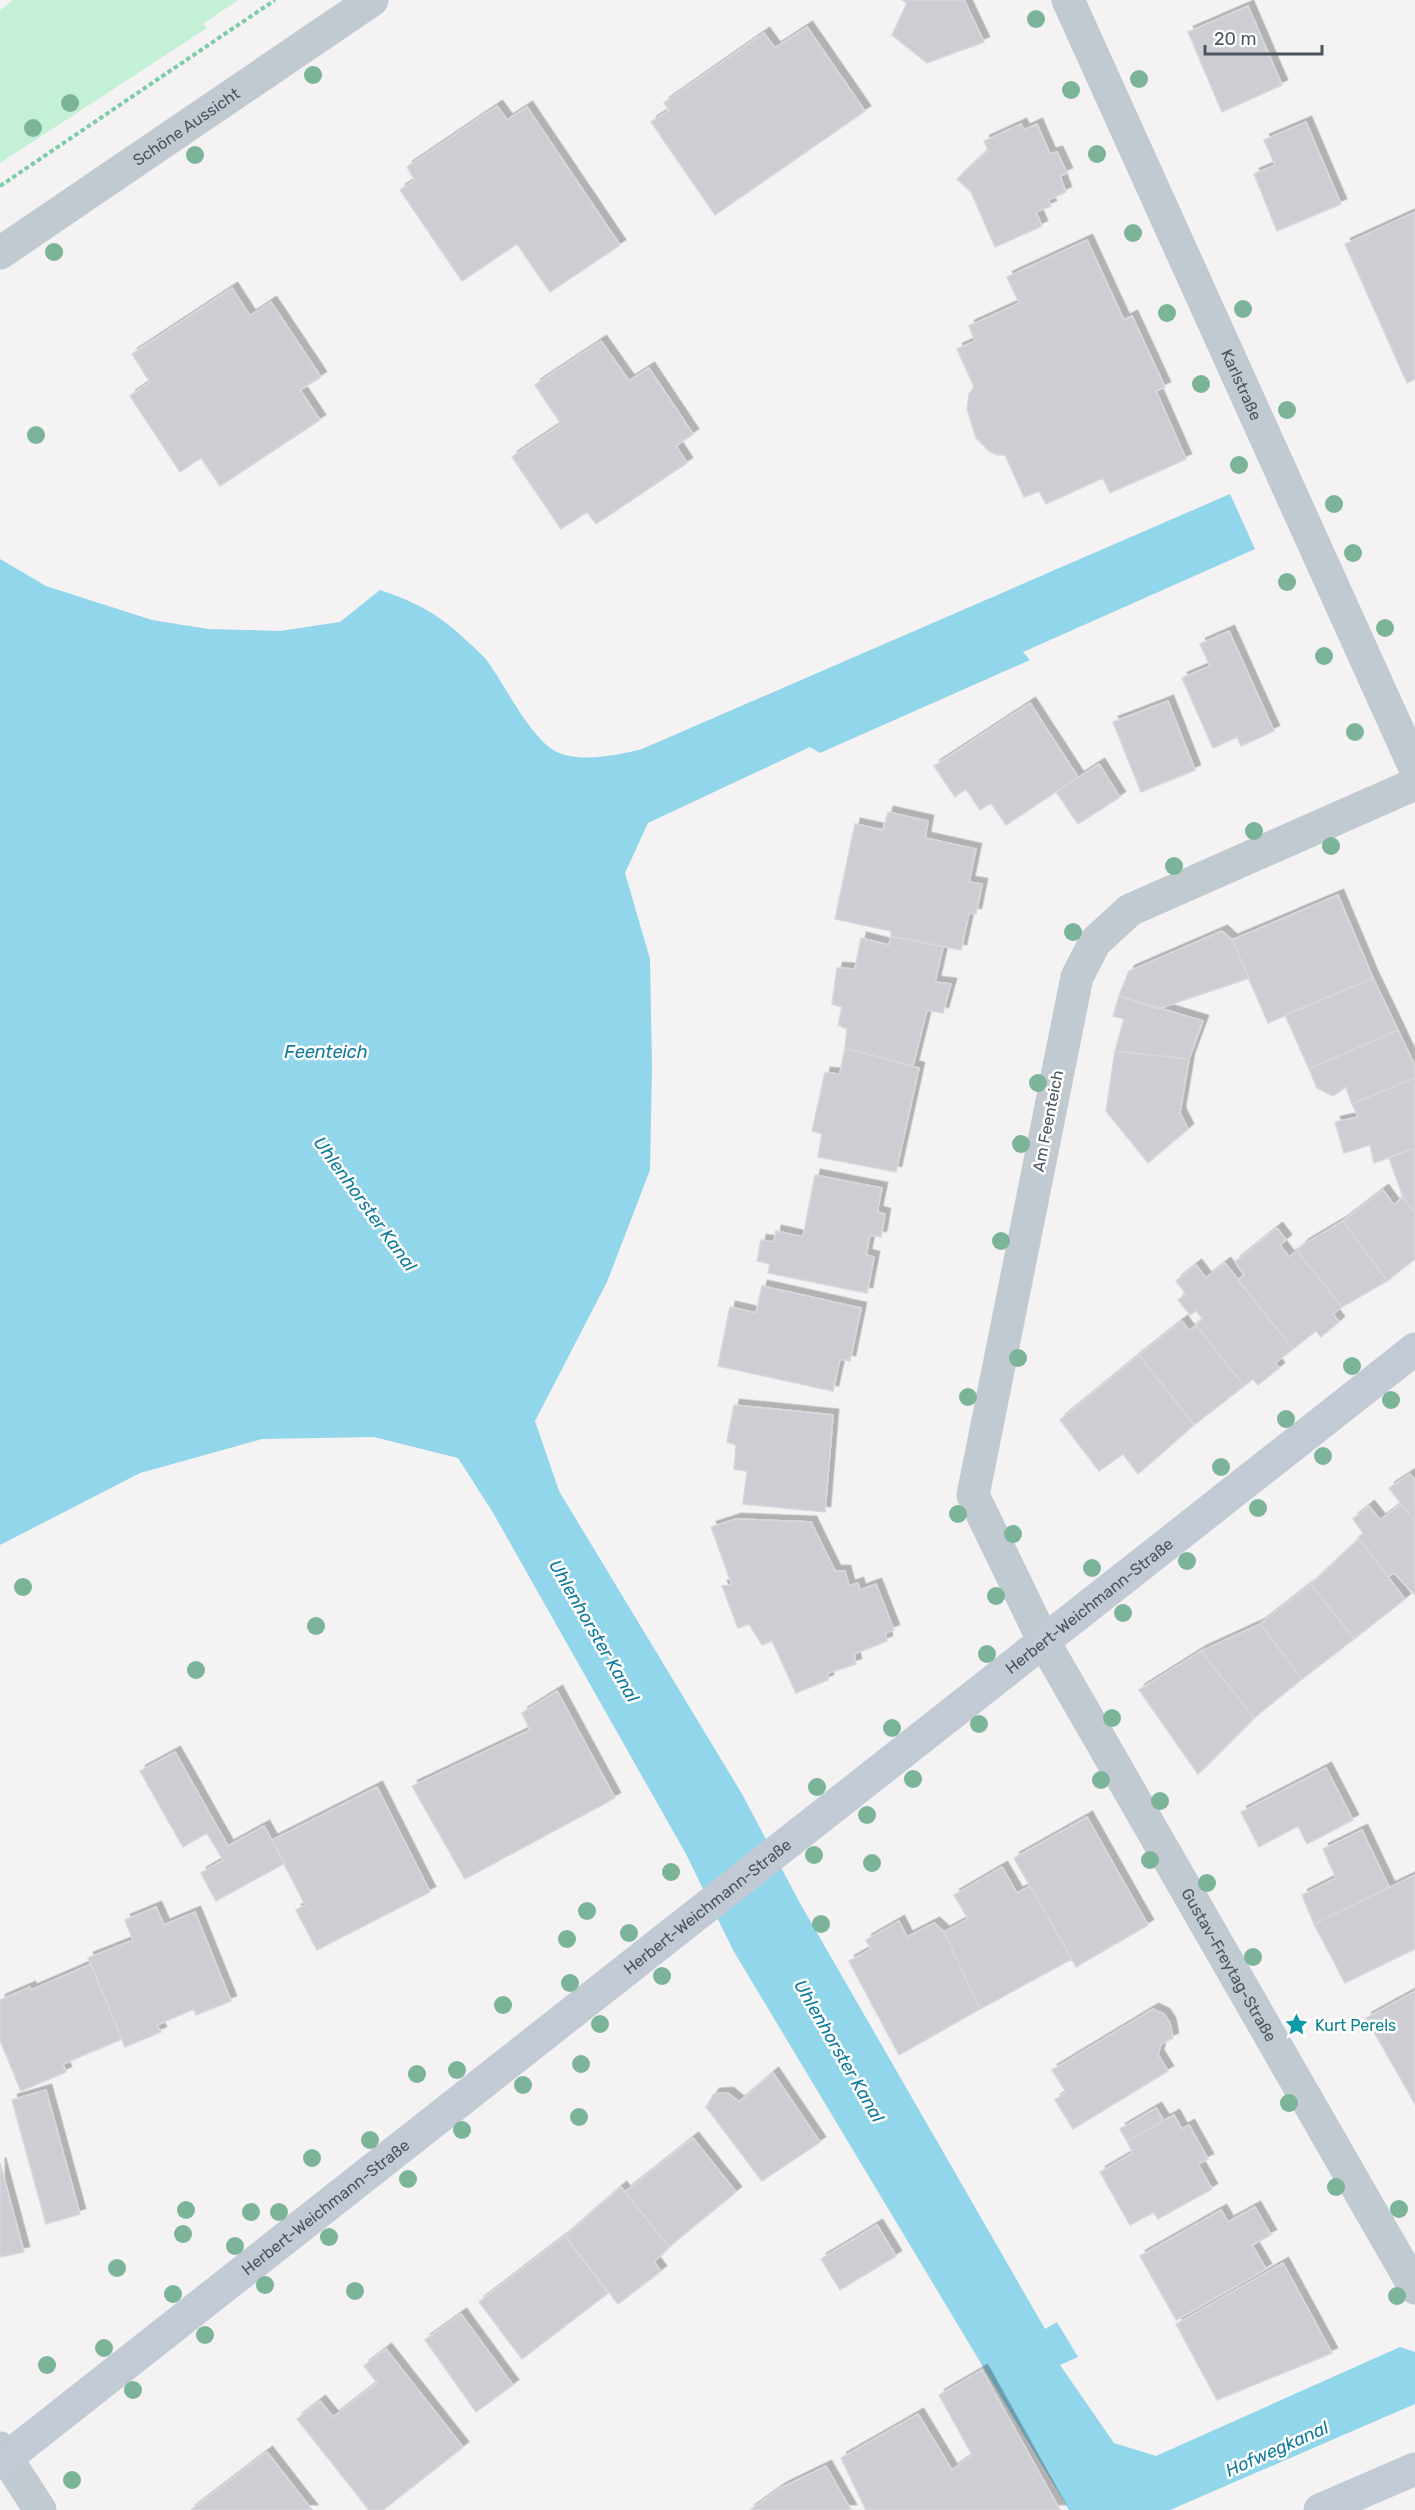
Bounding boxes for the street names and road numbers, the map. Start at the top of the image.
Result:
street label: Schöne Aussicht [129,83,243,170]
street label: Karlstraße [1217,346,1266,423]
street label: Am Feenteich [1029,1069,1067,1173]
street label: Herbert-Weichmann-Straße [1001,1534,1177,1677]
street label: Herbert-Weichmann-Straße [620,1834,795,1978]
street label: Gustav-Freytag-Straße [1178,1884,1281,2045]
street label: Herbert-Weichmann-Straße [238,2135,413,2279]

